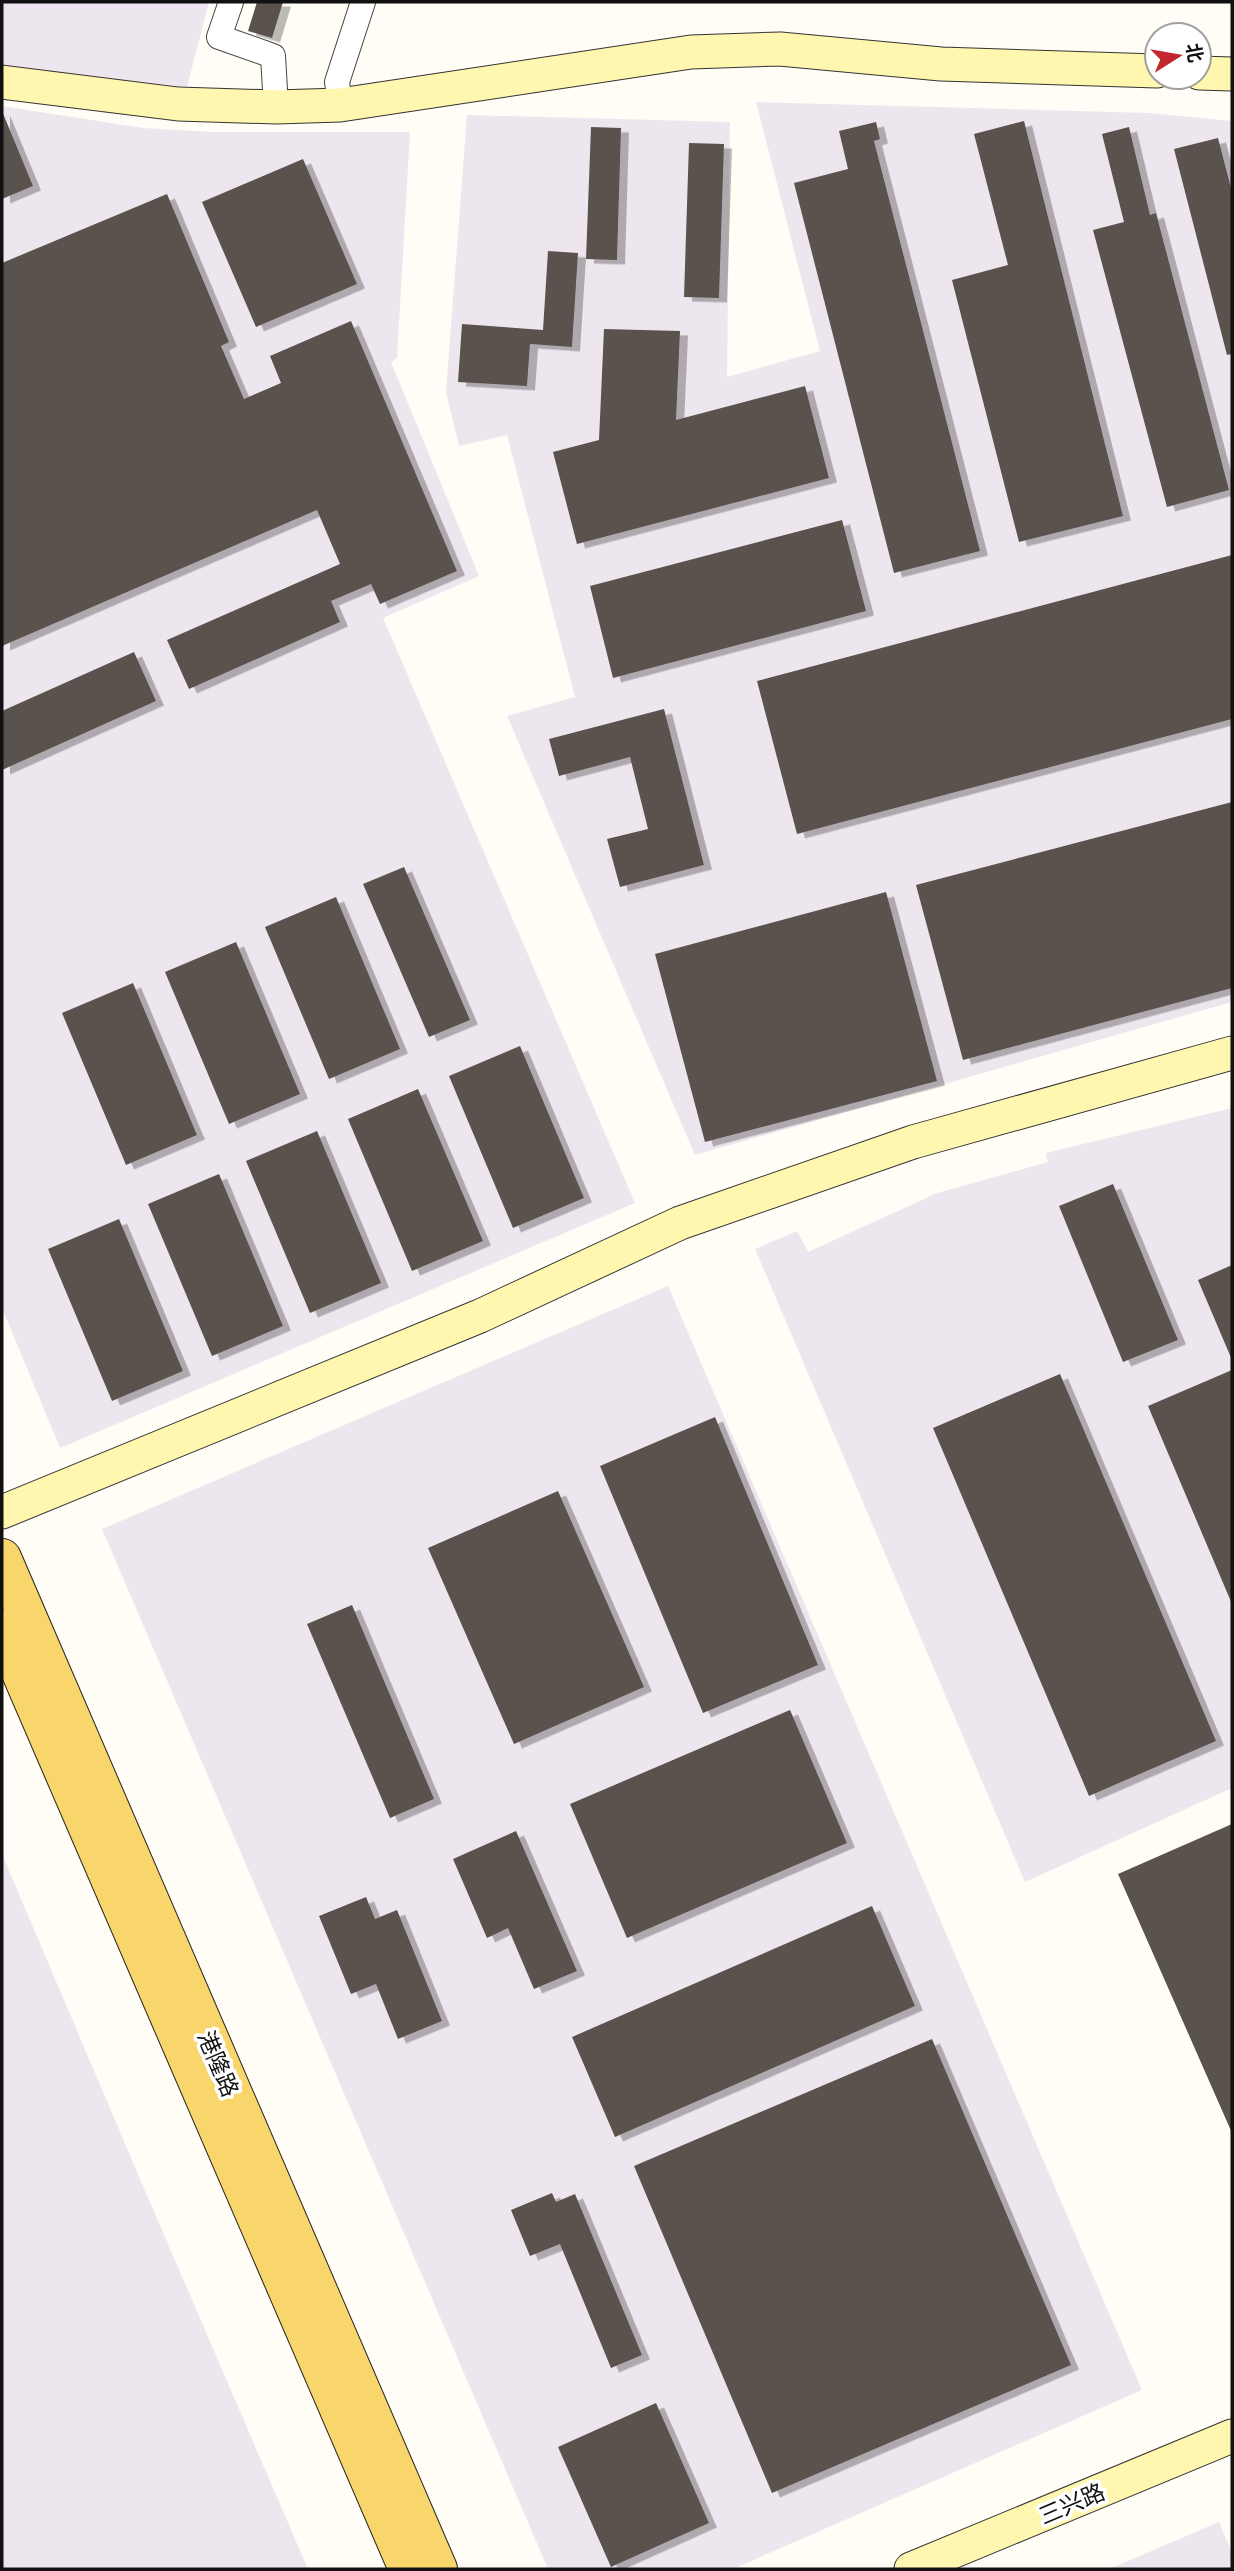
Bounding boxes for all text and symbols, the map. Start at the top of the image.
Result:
north arrow [1143,21,1213,91]
text: 北 [1181,41,1211,64]
street label: 港隆路 [191,2025,249,2101]
street label: 三兴路 [1033,2473,1109,2531]

